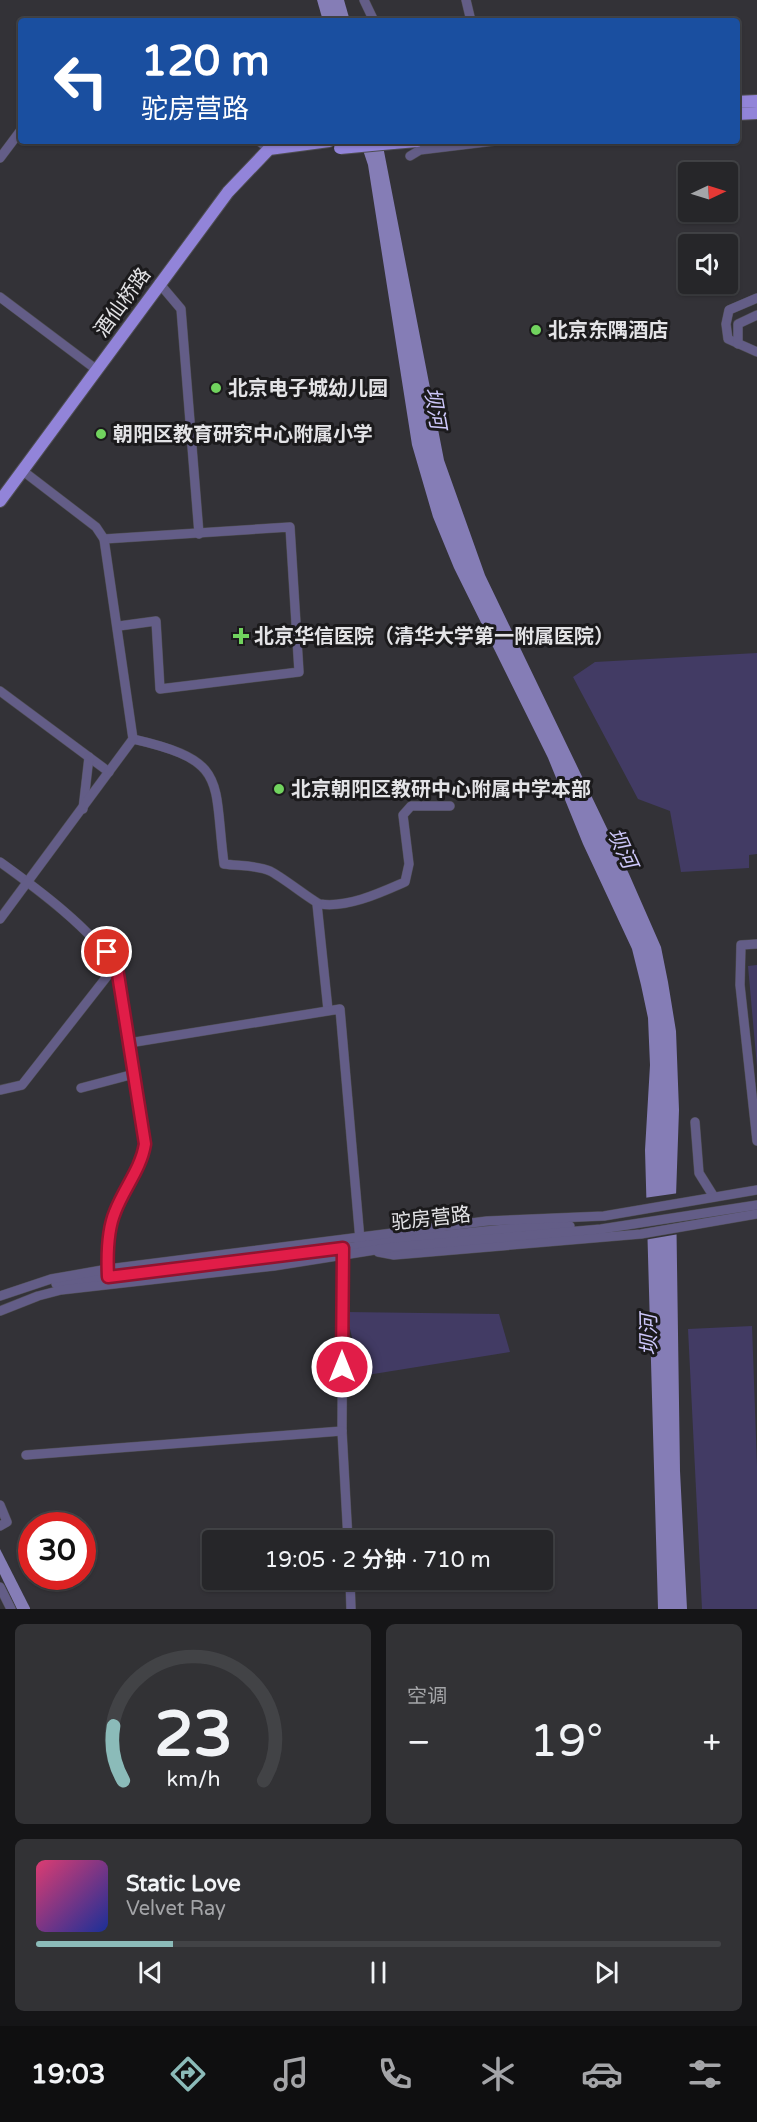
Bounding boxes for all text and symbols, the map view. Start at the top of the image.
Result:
text: 120 m [141,36,270,87]
icon: left [42,42,120,120]
text: 驼房营路 [141,93,249,126]
north arrow [678,162,738,222]
map controls [678,162,738,294]
button: sound [678,234,738,294]
street label: 酒仙桥路 [90,263,156,342]
place label: 北京东隅酒店 [548,319,668,343]
marker: 北京东隅酒店 [529,323,543,337]
place label: 北京电子城幼儿园 [228,377,388,401]
marker: 北京电子城幼儿园 [209,381,223,395]
water label: 坝河 [419,385,451,435]
place label: 朝阳区教育研究中心附属小学 [113,423,373,447]
marker: 朝阳区教育研究中心附属小学 [94,427,108,441]
place label: 北京华信医院（清华大学第一附属医院） [254,625,614,649]
marker: 北京华信医院（清华大学第一附属医院） [232,627,250,645]
place label: 北京朝阳区教研中心附属中学本部 [291,778,591,802]
marker: 北京朝阳区教研中心附属中学本部 [272,782,286,796]
water label: 坝河 [601,824,643,876]
pin [81,926,132,977]
icon: arrive [90,935,123,968]
street label: 驼房营路 [390,1203,472,1235]
water label: 坝河 [637,1310,662,1356]
position arrow [310,1335,374,1399]
speed limit sign: 30 [18,1512,96,1590]
text: 19:05 · 2 分钟 · 710 m [264,1547,491,1573]
text: 空调 [407,1685,447,1709]
text: 23 [154,1698,232,1773]
text: 19° [530,1715,603,1769]
text: − [407,1723,431,1762]
text: + [702,1723,721,1762]
text: km/h [166,1766,220,1792]
text: Static Love [126,1871,241,1897]
text: Velvet Ray [126,1897,226,1921]
icon: previous [134,1956,167,1989]
icon: pause [362,1956,395,1989]
icon: next [590,1956,623,1989]
icon: directions [167,2053,209,2095]
icon: music [270,2053,312,2095]
icon: phone [374,2053,416,2095]
icon: climate [477,2053,519,2095]
icon: car [581,2053,623,2095]
icon: filters [684,2053,726,2095]
text: 19:03 [31,2058,106,2091]

